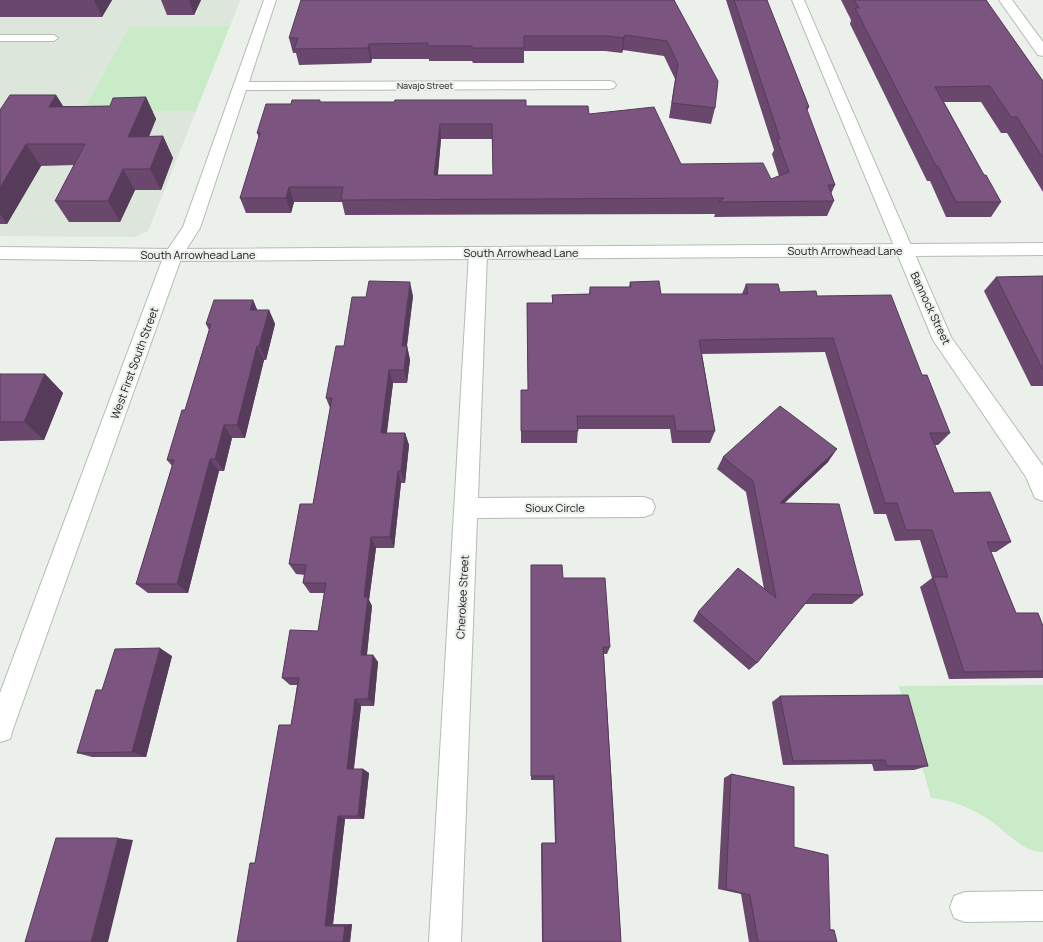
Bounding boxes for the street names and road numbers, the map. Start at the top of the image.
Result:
street label: Navajo Street [397,79,453,92]
street label: South Arrowhead Lane [788,243,903,258]
street label: South Arrowhead Lane [464,245,579,260]
street label: South Arrowhead Lane [141,247,256,262]
street label: Bannock Street [908,269,954,347]
street label: West First South Street [107,305,161,421]
street label: Sioux Circle [525,500,585,515]
street label: Cherokee Street [452,555,472,639]

